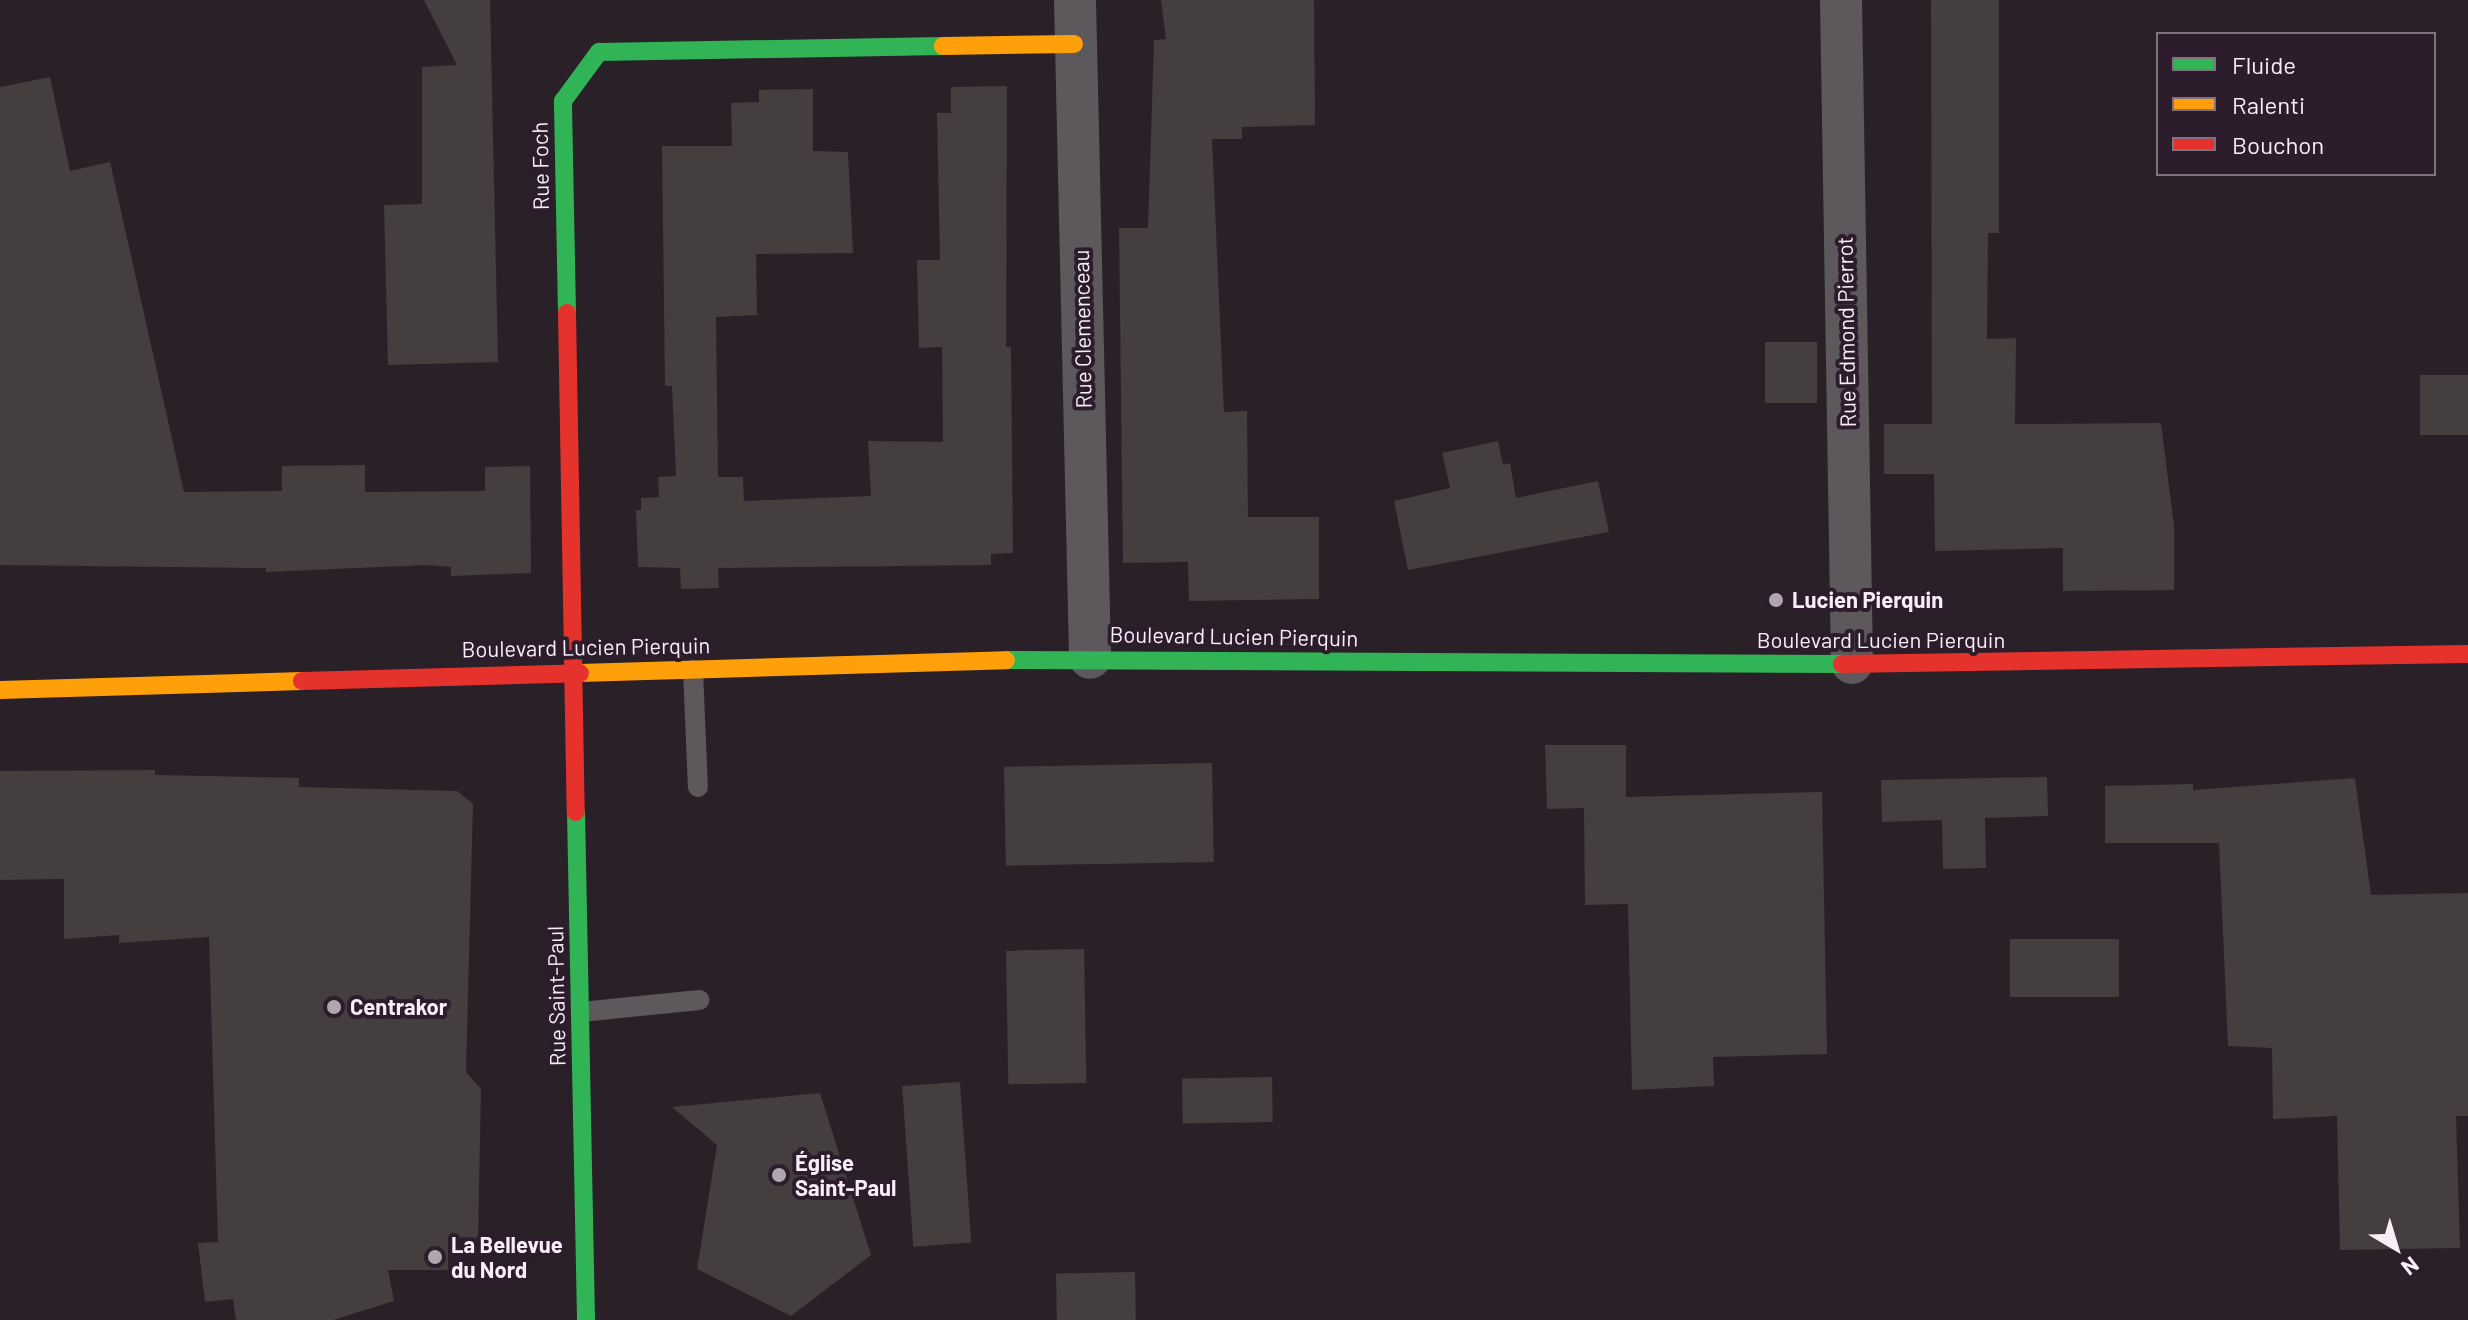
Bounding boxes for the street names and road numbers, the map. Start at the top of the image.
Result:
street label: Rue Foch [526,122,554,210]
street label: Rue Edmond Pierrot [1831,236,1861,428]
street label: Rue Clemenceau [1067,249,1097,409]
street label: Boulevard Lucien Pierquin [1109,621,1359,651]
street label: Boulevard Lucien Pierquin [1757,627,2005,653]
street label: Boulevard Lucien Pierquin [461,632,711,662]
street label: Rue Saint-Paul [542,926,570,1066]

